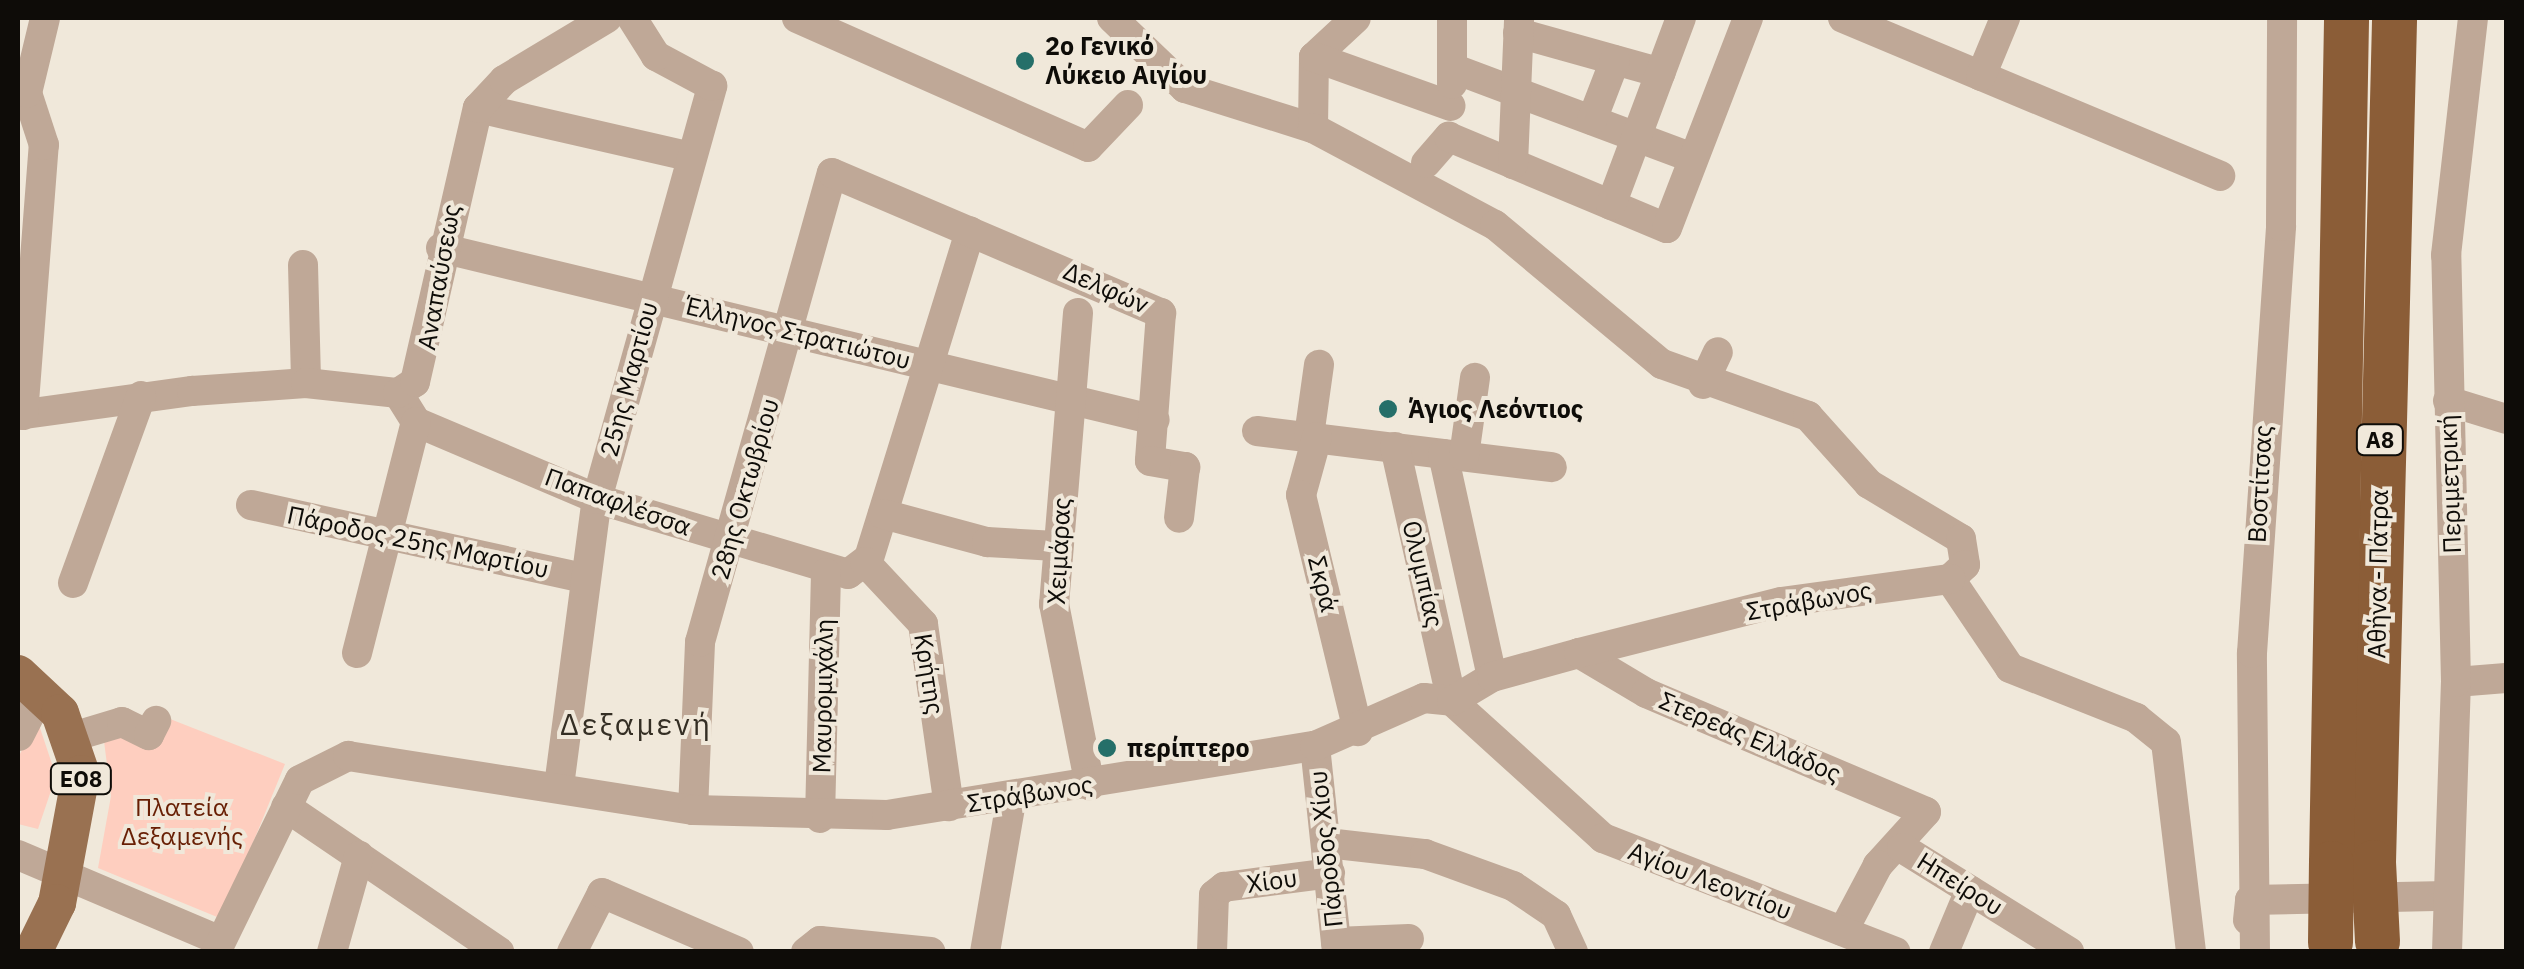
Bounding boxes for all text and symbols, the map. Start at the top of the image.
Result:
place label: 2ο Γενικό Λύκειο Αιγίου [1045,32,1207,91]
marker: 2ο Γενικό Λύκειο Αιγίου [1014,50,1036,72]
street label: Αναπαύσεως [411,202,467,352]
street label: Δελφών [1059,256,1153,320]
street label: Έλληνος Στρατιώτου [682,290,914,376]
street label: 25ης Μαρτίου [594,298,664,460]
place label: Άγιος Λεόντιος [1408,394,1583,424]
street label: 28ης Οκτωβρίου [705,395,785,583]
marker: Άγιος Λεόντιος [1377,398,1399,420]
street label: Περιμετρική [2433,414,2467,554]
road number: Α8 [2355,423,2405,457]
street label: Βοστίτσας [2242,424,2278,544]
street label: Παπαφλέσσα [541,462,695,542]
street label: Αθήνα - Πάτρα [2362,489,2394,659]
street label: Χειμάρας [1041,497,1077,605]
street label: Πάροδος 25ης Μαρτίου [284,500,552,584]
street label: Ολυμπίας [1396,518,1450,630]
street label: Σκρά [1302,553,1344,615]
street label: Στράβωνος [1744,575,1874,627]
street label: Μαυρομιχάλη [807,618,839,774]
street label: Κρήτης [908,631,950,717]
street label: Στερεάς Ελλάδος [1655,685,1845,789]
district label: Δεξαμενή [560,706,712,742]
place label: περίπτερο [1127,733,1249,763]
marker: περίπτερο [1096,737,1118,759]
road number: ΕΟ8 [48,762,114,796]
street label: Στράβωνος [965,769,1095,819]
street label: Πάροδος Χίου [1303,769,1349,929]
park label: Πλατεία Δεξαμενής [121,793,243,852]
street label: Αγίου Λεοντίου [1624,836,1796,926]
street label: Ηπείρου [1912,846,2008,922]
street label: Χίου [1245,863,1299,899]

